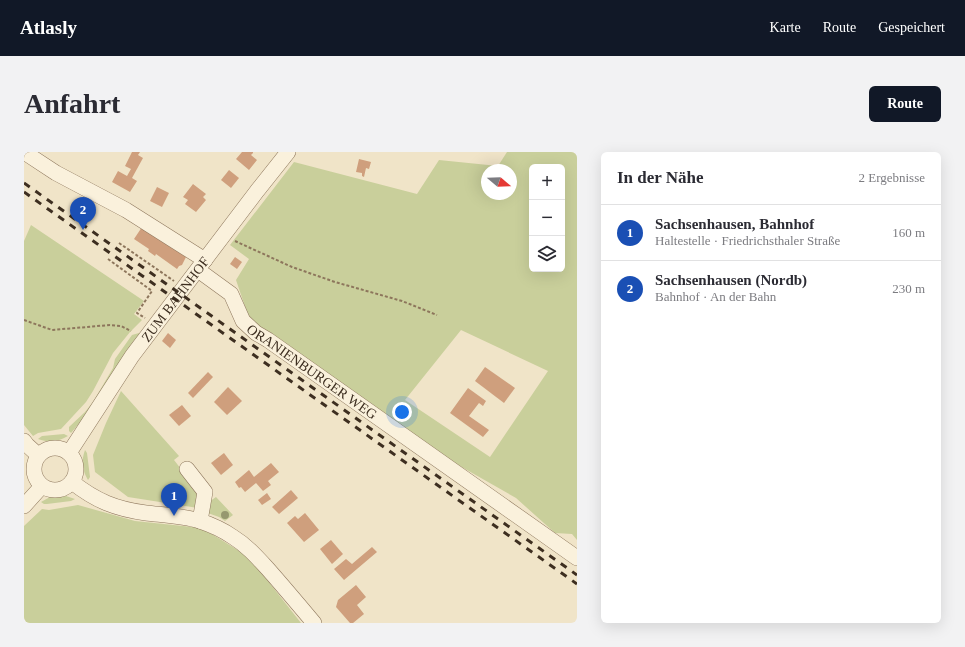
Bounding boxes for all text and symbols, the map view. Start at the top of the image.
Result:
text: Atlasly [20,17,77,38]
text: Karte [770,20,801,35]
text: Route [823,20,856,35]
text: Gespeichert [878,20,945,35]
button: Route [869,86,941,122]
text: Anfahrt [24,88,120,119]
north arrow [481,164,517,200]
map controls [529,164,565,272]
button: + [529,164,565,200]
text: In der Nähe [617,168,704,187]
text: 2 Ergebnisse [858,170,925,185]
pin: 2 [70,197,96,230]
button: − [529,200,565,236]
text: Sachsenhausen, Bahnhof [655,216,814,232]
text: 1 [627,225,633,240]
text: 160 m [892,225,925,240]
text: Haltestelle · Friedrichsthaler Straße [655,233,840,248]
button: layers [529,236,565,272]
street label: ZUM BAHNHOF [139,254,212,345]
text: Sachsenhausen (Nordb) [655,272,807,288]
text: 2 [627,281,633,296]
text: 230 m [892,281,925,296]
text: Bahnhof · An der Bahn [655,289,776,304]
street label: ORANIENBURGER WEG [244,321,380,422]
your location [392,402,412,422]
pin: 1 [161,483,187,516]

